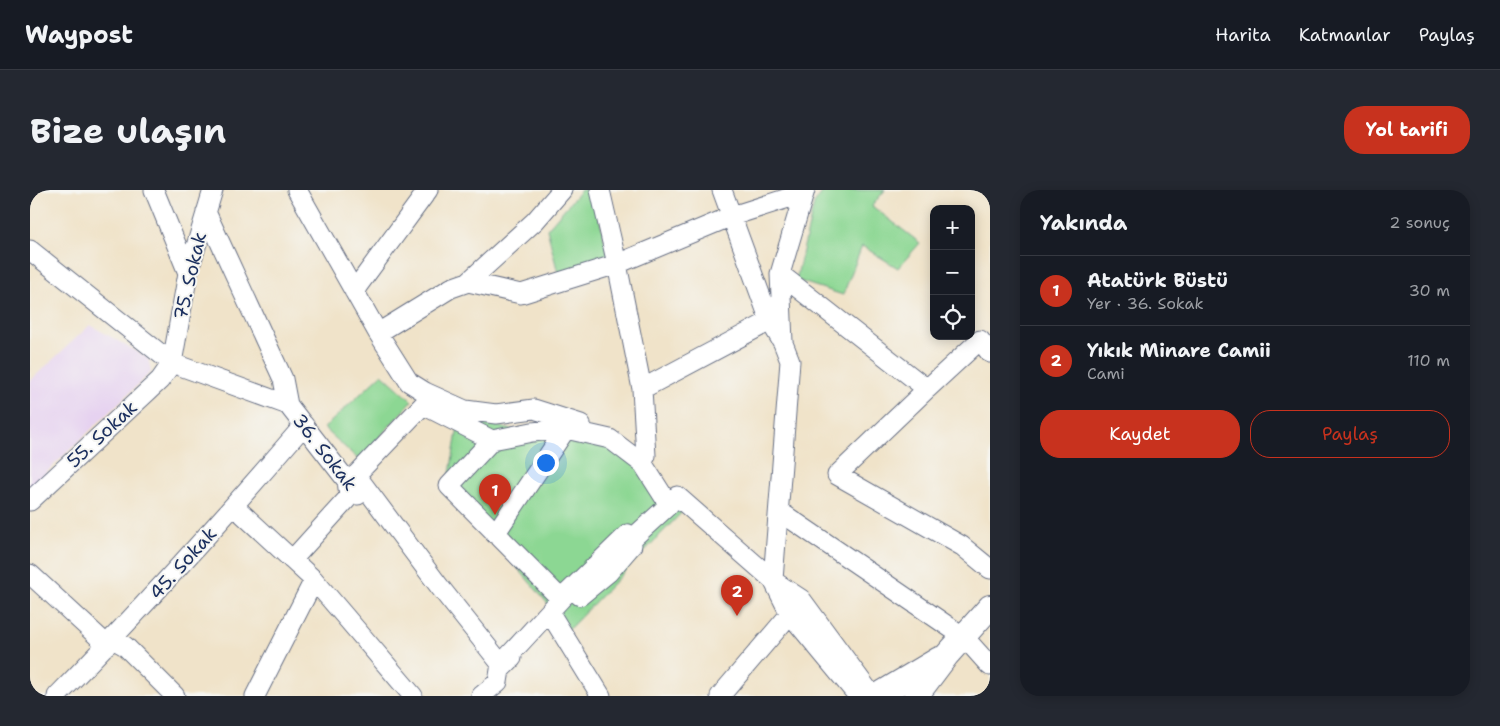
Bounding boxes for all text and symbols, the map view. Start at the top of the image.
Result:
text: Waypost [25,19,133,51]
text: Harita [1215,23,1271,47]
text: Katmanlar [1299,23,1391,47]
text: Paylaş [1419,23,1475,47]
button: Yol tarifi [1344,106,1470,154]
text: Bize ulaşın [30,107,226,154]
map controls [930,205,975,340]
button: + [930,205,975,250]
text: Yakında [1040,209,1127,237]
text: 2 sonuç [1389,212,1450,233]
street label: 75. Sokak [168,230,212,322]
button: − [930,250,975,295]
text: Atatürk Büstü [1087,268,1228,293]
text: 1 [1052,280,1060,301]
text: 30 m [1409,280,1450,301]
text: Yer · 36. Sokak [1087,293,1204,314]
button: locate [930,295,975,340]
text: Yıkık Minare Camii [1087,338,1271,363]
text: 2 [1050,350,1062,371]
text: 110 m [1407,350,1450,371]
text: Cami [1087,363,1125,384]
street label: 55. Sokak [61,395,143,473]
street label: 36. Sokak [287,408,363,496]
button: Kaydet [1040,410,1240,458]
button: Paylaş [1250,410,1450,458]
your location [533,450,559,476]
pin: 1 [479,474,511,515]
street label: 45. Sokak [144,521,222,605]
pin: 2 [721,575,753,616]

